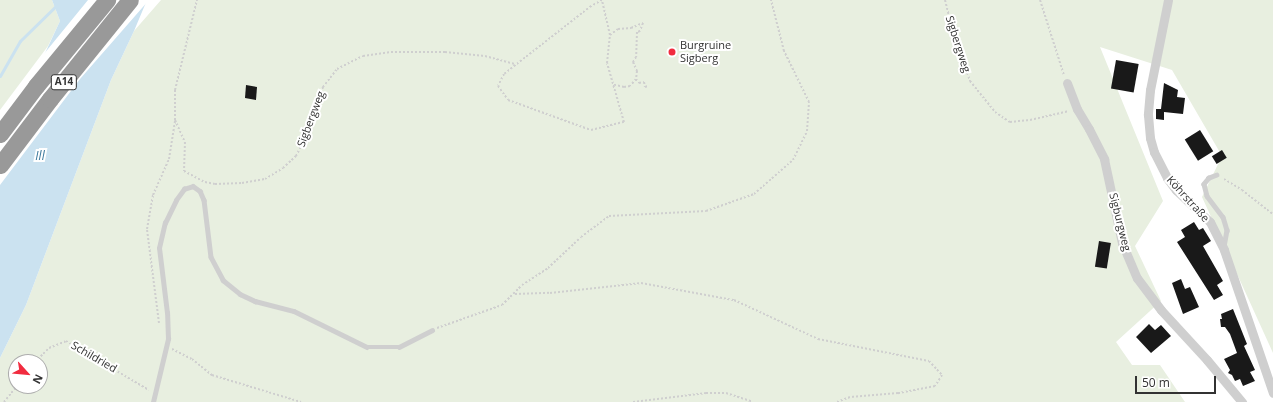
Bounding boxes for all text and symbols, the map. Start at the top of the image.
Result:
street label: Sigbergweg [943,14,973,74]
place label: Burgruine Sigberg [680,39,731,65]
marker: Burgruine Sigberg [667,47,677,57]
road number: A14 [50,74,78,90]
street label: Sigbergweg [294,89,328,149]
water label: Ill [35,149,45,163]
street label: Köhrstraße [1164,173,1212,225]
street label: Sigburgweg [1106,192,1134,252]
street label: Schildried [69,339,119,375]
north arrow [8,354,48,394]
scale bar [1137,368,1218,394]
text: N [30,372,47,387]
text: 50 m [1142,374,1170,391]

